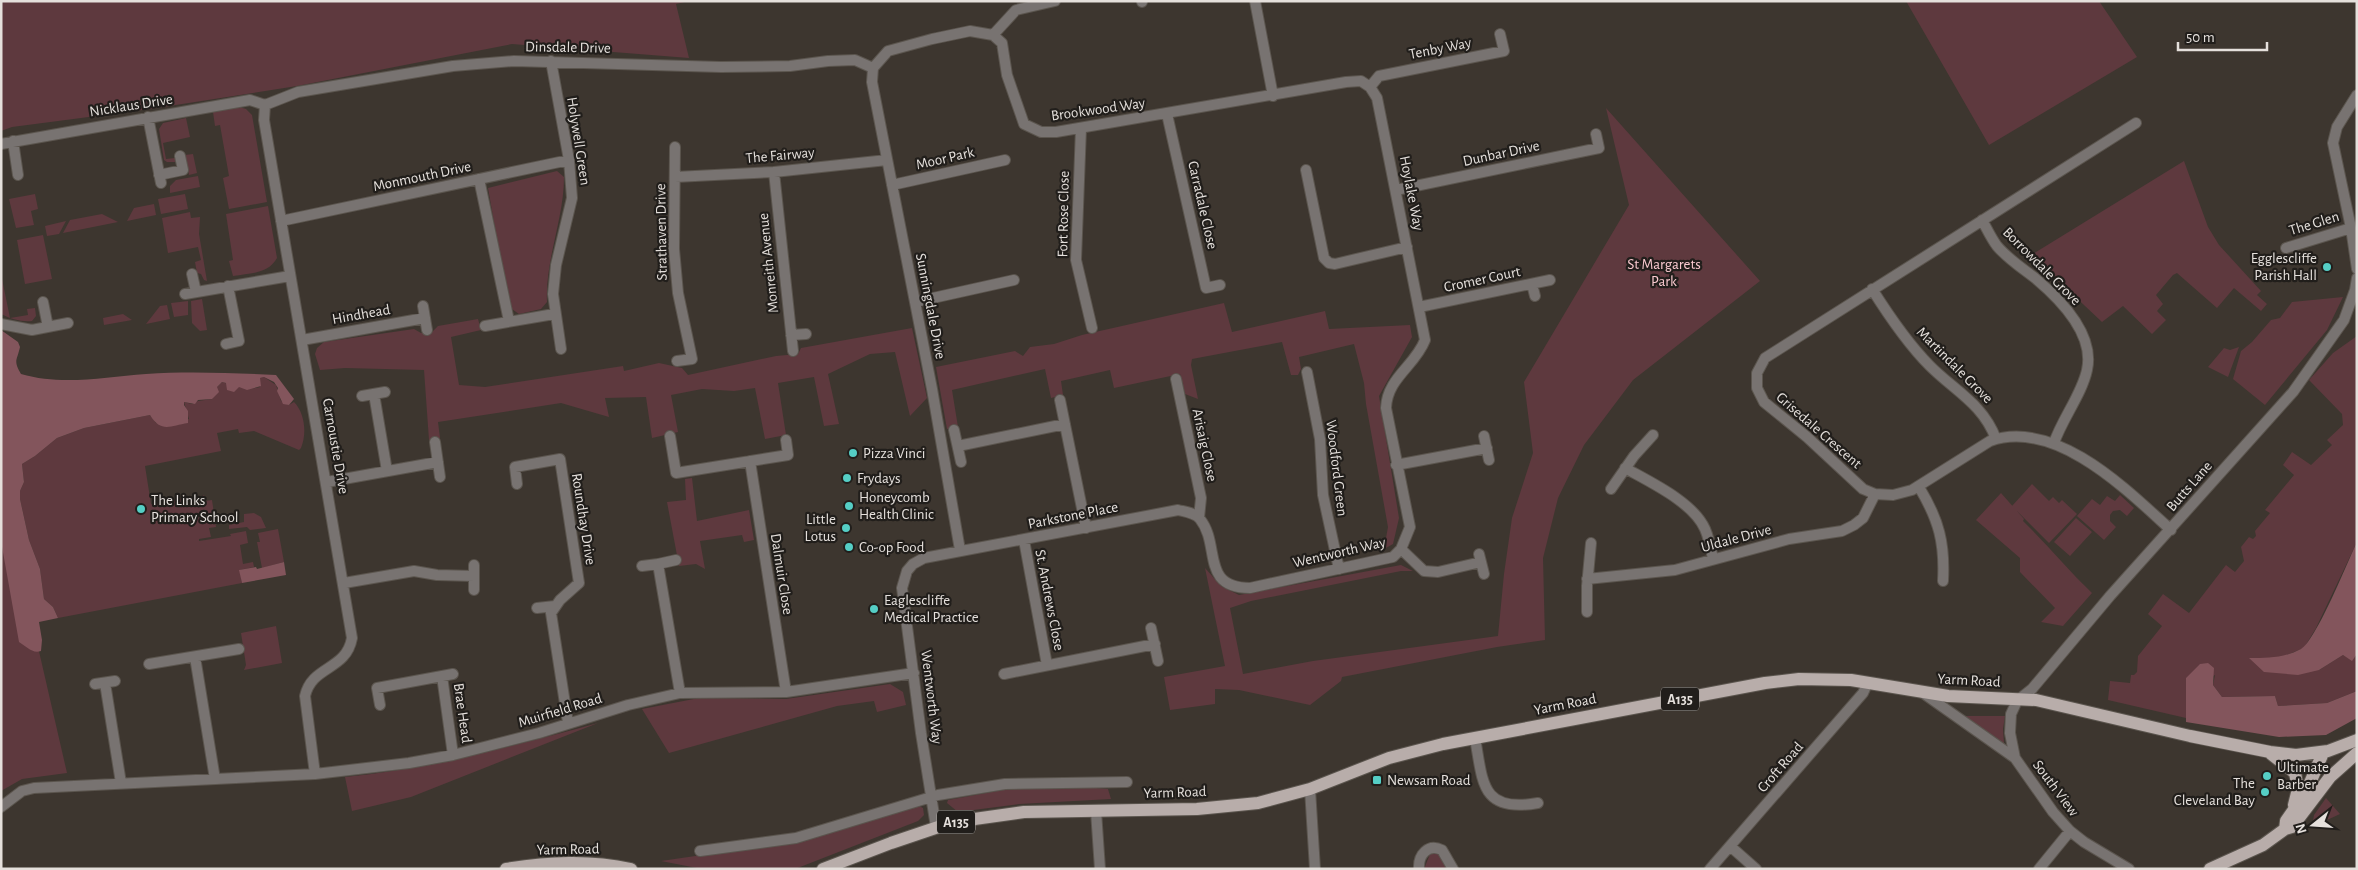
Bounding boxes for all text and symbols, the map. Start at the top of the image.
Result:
scale bar [2178,20,2267,52]
text: 50 m [2186,30,2215,45]
street label: Tenby Way [1408,35,1473,62]
street label: Dinsdale Drive [525,39,611,56]
street label: Nicklaus Drive [88,92,174,119]
street label: Brookwood Way [1050,95,1147,124]
street label: Holywell Green [564,96,593,186]
street label: Dunbar Drive [1461,138,1541,169]
street label: Moor Park [915,144,976,172]
street label: The Fairway [745,145,816,166]
street label: Hoylake Way [1397,154,1426,232]
street label: Monmouth Drive [372,159,472,194]
street label: Carradale Close [1185,159,1220,251]
street label: Fort Rose Close [1055,170,1072,257]
street label: Strathaven Drive [653,183,670,281]
street label: The Glen [2287,209,2341,238]
street label: Monreith Avenue [756,212,781,314]
street label: Borrowdale Grove [2000,224,2084,308]
place label: Egglescliffe Parish Hall [2251,251,2317,283]
street label: Sunningdale Drive [913,252,948,360]
park label: St Margarets Park [1627,257,1701,289]
marker: Egglescliffe Parish Hall [2321,261,2333,273]
street label: Cromer Court [1443,264,1522,295]
street label: Hindhead [331,302,392,327]
street label: Martindale Grove [1914,324,1996,406]
street label: Grisedale Crescent [1773,389,1864,471]
street label: Carnoustie Drive [320,397,351,495]
street label: Arisaig Close [1189,407,1220,483]
street label: Woodford Green [1323,419,1350,517]
place label: Pizza Vinci [863,446,925,461]
marker: Pizza Vinci [847,447,859,459]
street label: Butts Lane [2164,458,2215,514]
place label: Frydays [857,471,901,486]
street label: Roundhay Drive [569,472,598,566]
marker: Frydays [841,472,853,484]
place label: Honeycomb Health Clinic [859,490,934,522]
place label: The Links Primary School [151,493,239,525]
street label: Parkstone Place [1027,499,1119,532]
marker: Honeycomb Health Clinic [843,500,855,512]
marker: The Links Primary School [135,503,147,515]
place label: Little Lotus [805,512,836,544]
marker: Little Lotus [840,522,852,534]
street label: Uldale Drive [1699,522,1773,555]
street label: Dalmuir Close [768,532,795,616]
street label: Wentworth Way [1291,534,1388,570]
place label: Co-op Food [859,540,925,555]
marker: Co-op Food [843,541,855,553]
street label: St. Andrews Close [1032,548,1067,652]
place label: Eaglescliffe Medical Practice [884,593,979,625]
marker: Eaglescliffe Medical Practice [868,603,880,615]
street label: Wentworth Way [918,649,945,746]
street label: Yarm Road [1937,671,2001,690]
street label: Brae Head [451,682,474,744]
road number: A135 [1661,688,1699,711]
street label: Muirfield Road [517,691,604,730]
street label: Yarm Road [1533,691,1598,718]
street label: Croft Road [1755,739,1806,795]
street label: South View [2030,757,2081,819]
place label: Ultimate Barber [2277,760,2329,792]
marker: Ultimate Barber [2261,770,2273,782]
place label: Newsam Road [1387,773,1471,788]
marker: Newsam Road [1371,774,1383,786]
place label: The Cleveland Bay [2174,776,2256,808]
street label: Yarm Road [1143,784,1207,801]
marker: The Cleveland Bay [2259,786,2271,798]
north arrow [2288,800,2338,850]
road number: A135 [937,810,975,834]
text: N [2293,822,2310,835]
street label: Yarm Road [536,841,600,858]

